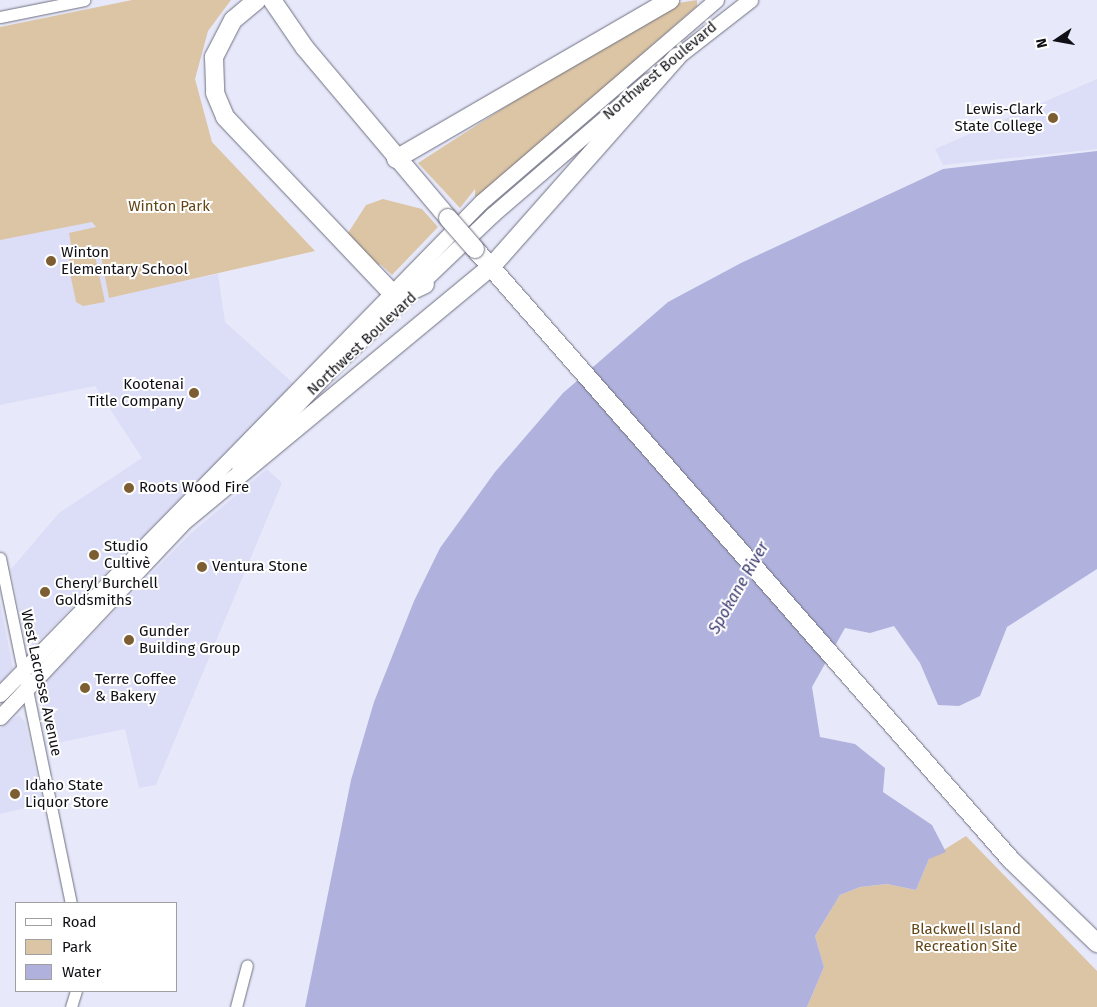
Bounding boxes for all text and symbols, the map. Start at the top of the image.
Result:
north arrow [1032,15,1082,65]
street label: Northwest Boulevard [599,18,721,124]
text: N [1033,37,1051,50]
place label: Lewis-Clark State College [955,100,1043,135]
marker: Lewis-Clark State College [1047,112,1059,124]
park label: Winton Park [128,198,210,216]
place label: Winton Elementary School [61,243,188,278]
marker: Winton Elementary School [45,255,57,267]
street label: Northwest Boulevard [304,289,420,399]
place label: Kootenai Title Company [88,375,184,410]
marker: Kootenai Title Company [188,387,200,399]
place label: Roots Wood Fire [139,479,249,497]
marker: Roots Wood Fire [123,482,135,494]
place label: Studio Cultivè [104,537,150,572]
water label: Spokane River [705,539,773,637]
marker: Studio Cultivè [88,549,100,561]
place label: Ventura Stone [212,558,308,576]
marker: Ventura Stone [196,561,208,573]
place label: Cheryl Burchell Goldsmiths [55,574,158,609]
marker: Cheryl Burchell Goldsmiths [39,586,51,598]
street label: West Lacrosse Avenue [17,608,65,758]
place label: Gunder Building Group [139,622,240,657]
marker: Gunder Building Group [123,634,135,646]
place label: Terre Coffee & Bakery [95,670,176,705]
marker: Terre Coffee & Bakery [79,682,91,694]
place label: Idaho State Liquor Store [25,776,109,811]
marker: Idaho State Liquor Store [9,788,21,800]
legend [15,902,178,992]
text: Road [62,913,97,931]
park label: Blackwell Island Recreation Site [911,920,1021,955]
text: Park [62,938,92,956]
text: Water [62,963,101,981]

